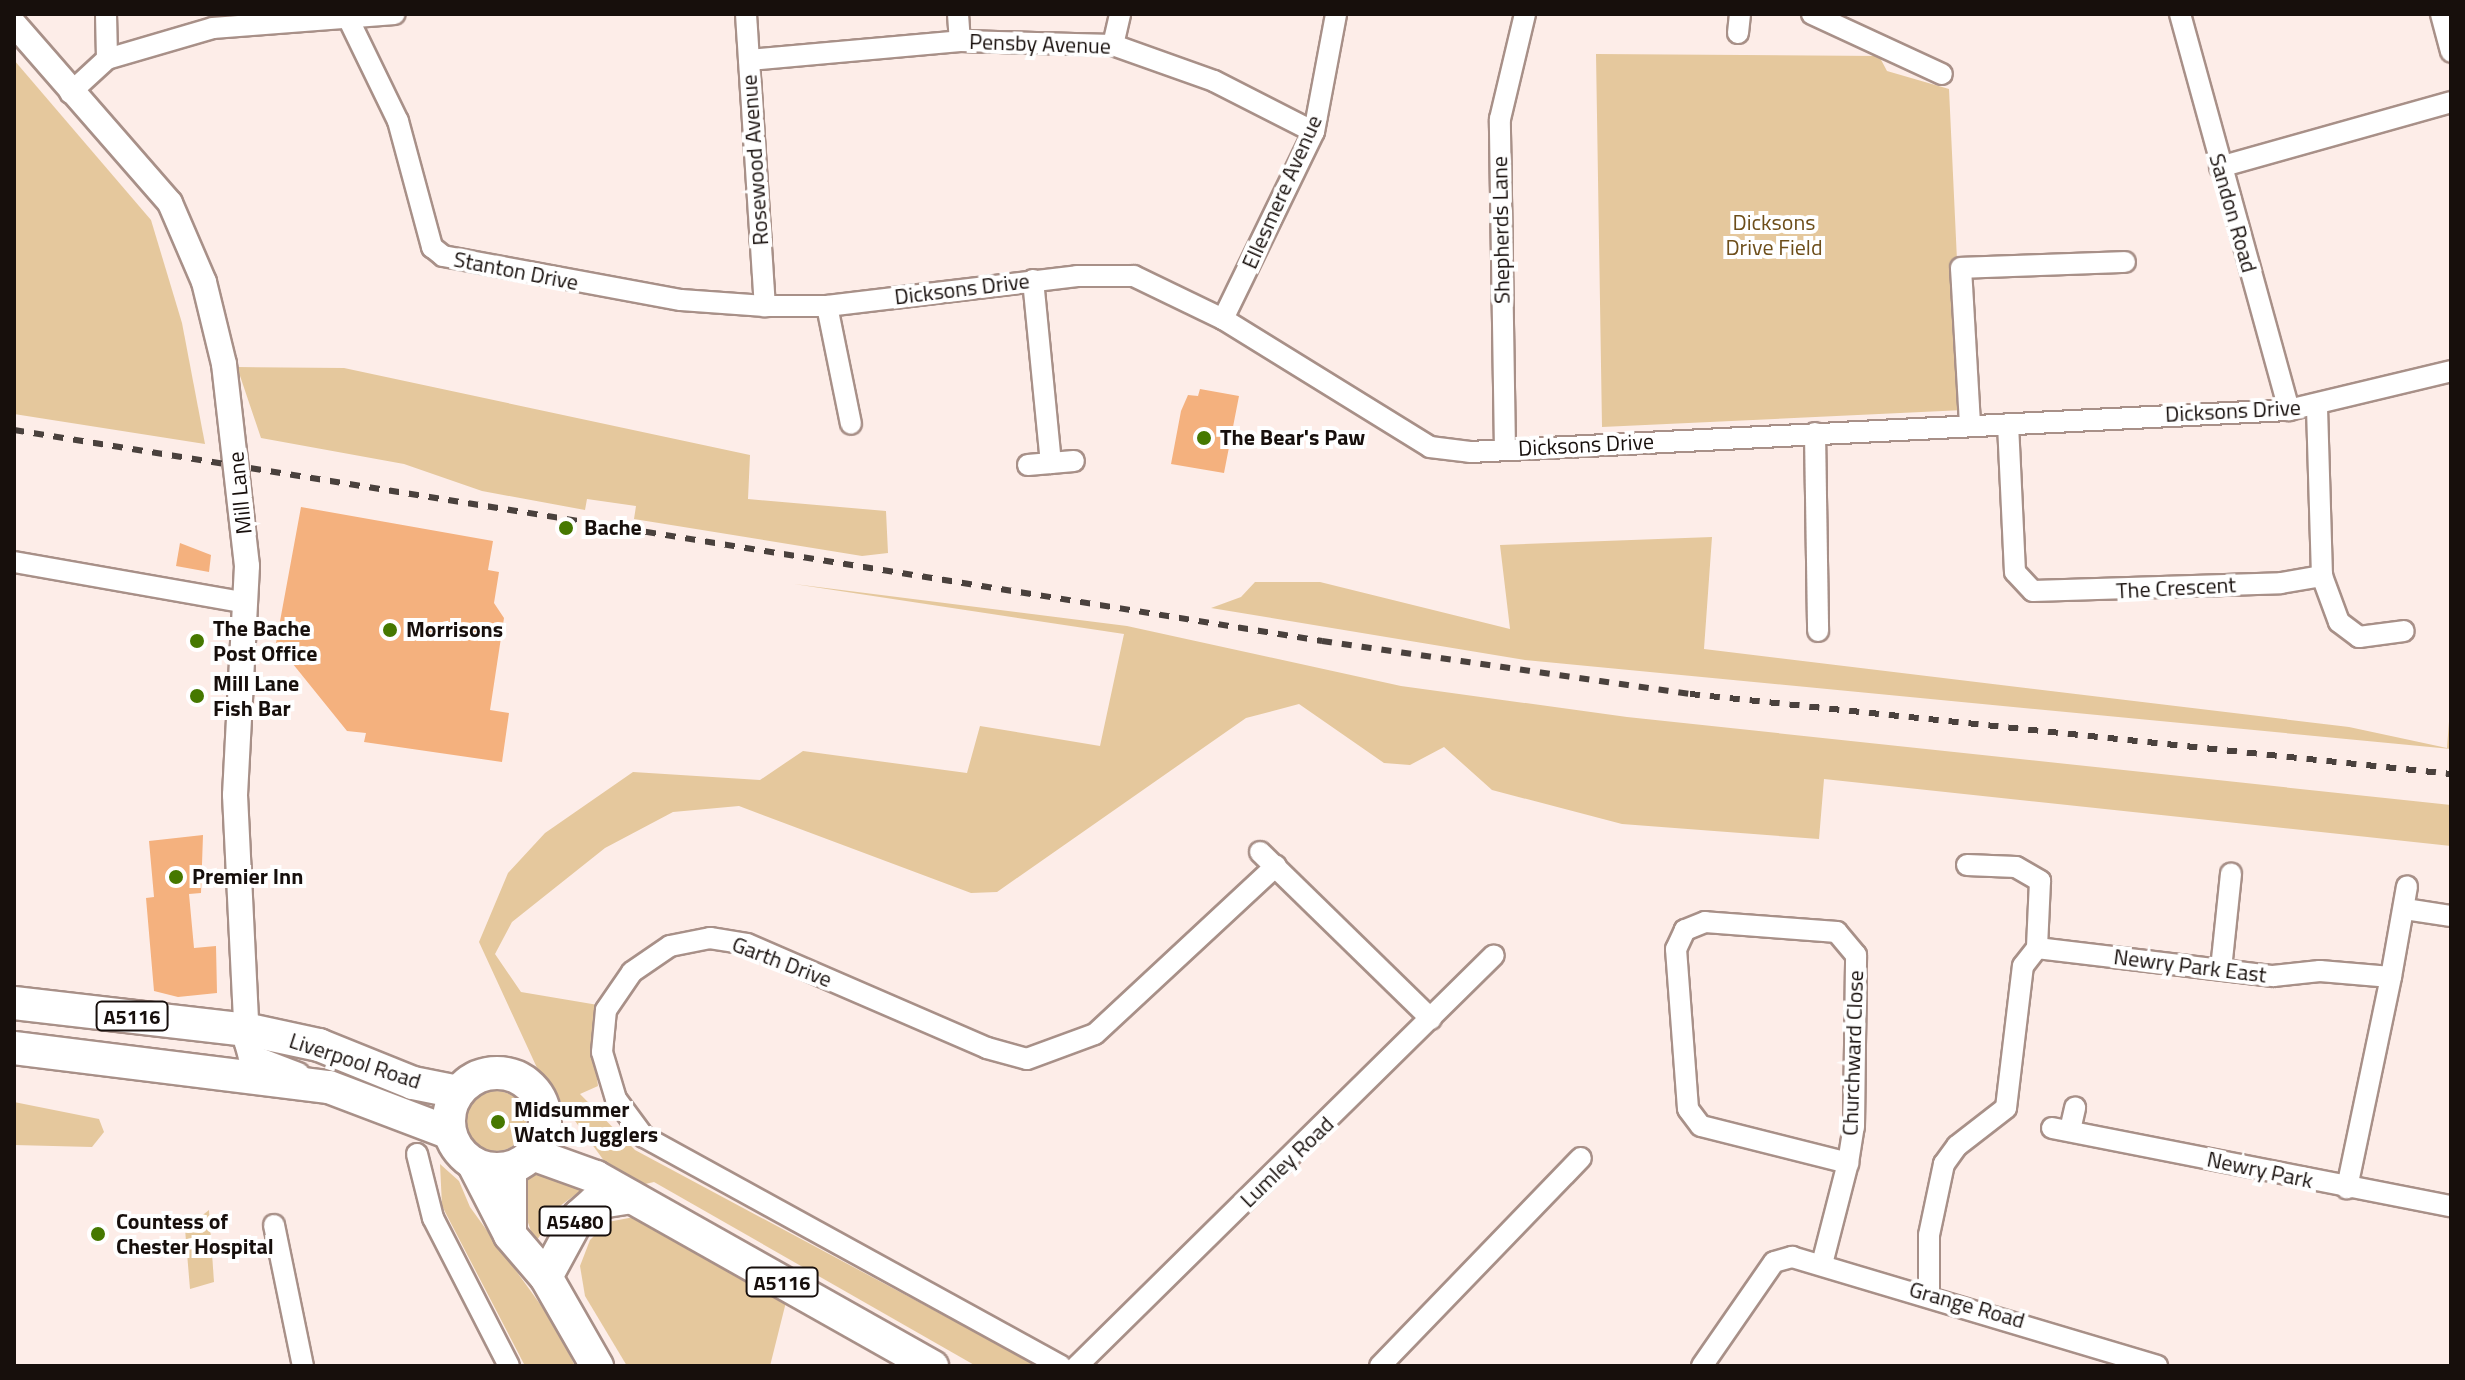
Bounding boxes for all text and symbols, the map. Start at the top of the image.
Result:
street label: Pensby Avenue [969,28,1111,60]
street label: Rosewood Avenue [736,74,774,246]
street label: Ellesmere Avenue [1236,111,1328,273]
street label: Sandon Road [2203,151,2263,275]
street label: Shepherds Lane [1487,156,1515,304]
park label: Dicksons Drive Field [1725,209,1823,260]
street label: Stanton Drive [451,246,581,296]
street label: Dicksons Drive [893,268,1031,310]
street label: Dicksons Drive [2164,394,2302,428]
place label: The Bear's Paw [1220,425,1365,451]
street label: Dicksons Drive [1517,428,1655,462]
marker: The Bear's Paw [1195,429,1213,447]
street label: Mill Lane [223,450,257,536]
place label: Bache [584,515,642,541]
marker: Bache [555,517,577,539]
street label: The Crescent [2115,572,2237,604]
place label: The Bache Post Office [213,615,318,666]
place label: Morrisons [406,617,503,643]
marker: Morrisons [381,621,399,639]
marker: The Bache Post Office [188,632,206,650]
place label: Mill Lane Fish Bar [213,670,299,722]
marker: Mill Lane Fish Bar [188,687,206,705]
place label: Premier Inn [192,864,303,890]
marker: Premier Inn [167,868,185,886]
street label: Garth Drive [728,931,836,993]
street label: Newry Park East [2112,944,2268,988]
street label: Churchward Close [1837,970,1869,1136]
road number: A5116 [94,1000,170,1032]
street label: Liverpool Road [286,1027,424,1095]
place label: Midsummer Watch Jugglers [514,1096,658,1148]
street label: Lumley Road [1235,1111,1339,1213]
marker: Midsummer Watch Jugglers [489,1113,507,1131]
street label: Newry Park [2205,1146,2315,1194]
road number: A5480 [537,1205,613,1237]
place label: Countess of Chester Hospital [116,1208,274,1260]
marker: Countess of Chester Hospital [87,1223,109,1245]
road number: A5116 [744,1266,820,1298]
street label: Grange Road [1906,1276,2028,1334]

